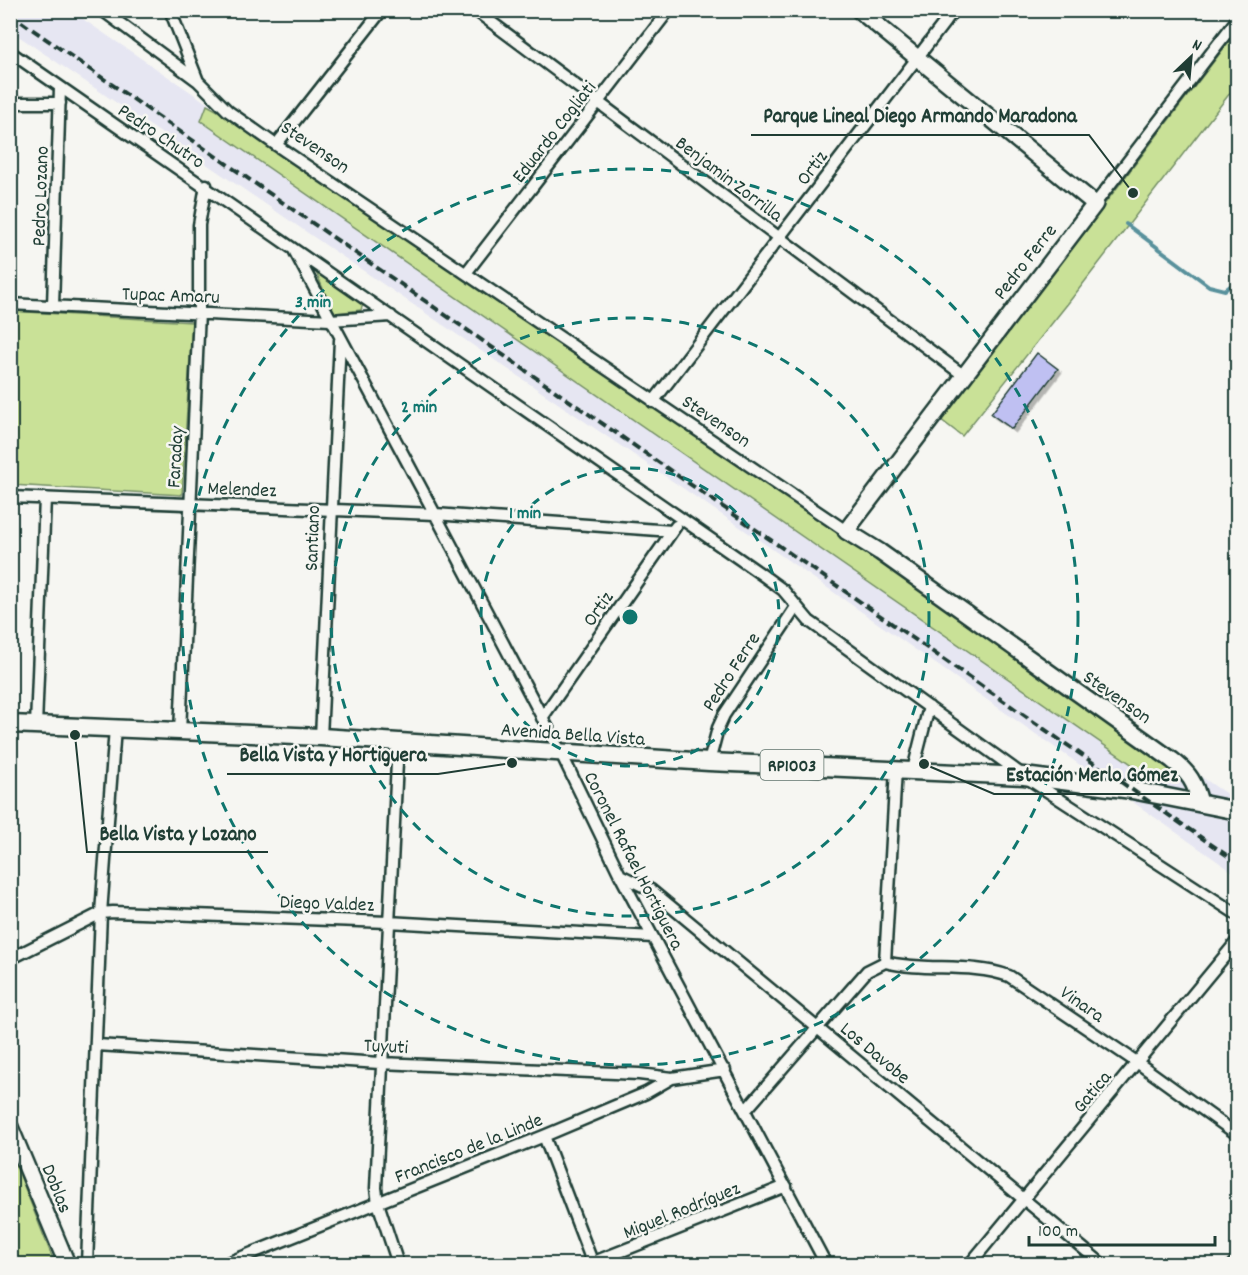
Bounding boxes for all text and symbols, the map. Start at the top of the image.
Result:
north arrow [1161,27,1221,87]
text: N [1188,34,1205,58]
street label: Eduardo Cogliati [506,75,605,190]
callout: Parque Lineal Diego Armando Maradona [751,96,1089,135]
street label: Pedro Chutro [111,98,209,177]
text: Parque Lineal Diego Armando Maradona [763,103,1078,133]
street label: Stevenson [274,115,354,182]
street label: Benjamin Zorrilla [668,131,788,231]
street label: Pedro Lozano [26,145,58,247]
street label: Ortiz [791,145,836,192]
street label: Pedro Ferre [988,219,1065,307]
street label: Tupac Amaru [121,281,220,313]
text: 3 min [295,291,331,316]
street label: Stevenson [675,389,755,456]
text: 2 min [401,396,437,421]
street label: Faraday [161,425,193,489]
street label: Melendez [207,476,277,506]
text: 1 min [509,502,541,527]
street label: Santiano [299,505,329,572]
street label: Ortiz [577,586,622,633]
centre of rings [620,607,640,627]
street label: Pedro Ferre [696,627,769,718]
street label: Stevenson [1076,665,1156,732]
street label: Avenida Bella Vista [500,717,646,755]
callout: Bella Vista y Hortiguera [227,735,438,774]
text: Bella Vista y Hortiguera [240,742,428,772]
road number: RP1003 [760,750,824,780]
callout: Estación Merlo Gómez [994,755,1190,794]
text: Estación Merlo Gómez [1006,762,1179,792]
street label: Coronel Rafael Hortiguera [575,767,690,956]
callout: Bella Vista y Lozano [87,813,268,852]
text: Bella Vista y Lozano [99,821,257,851]
street label: Diego Valdez [279,889,375,921]
street label: Vinara [1053,980,1110,1031]
street label: Los Davobe [833,1016,916,1092]
street label: Tuyuti [363,1033,409,1063]
street label: Gatica [1067,1065,1120,1120]
street label: Francisco de la Linde [391,1107,547,1192]
street label: Doblas [33,1160,78,1218]
street label: Miguel Rodríguez [619,1175,745,1248]
scale bar [1029,1209,1215,1247]
text: 100 m [1038,1220,1078,1245]

